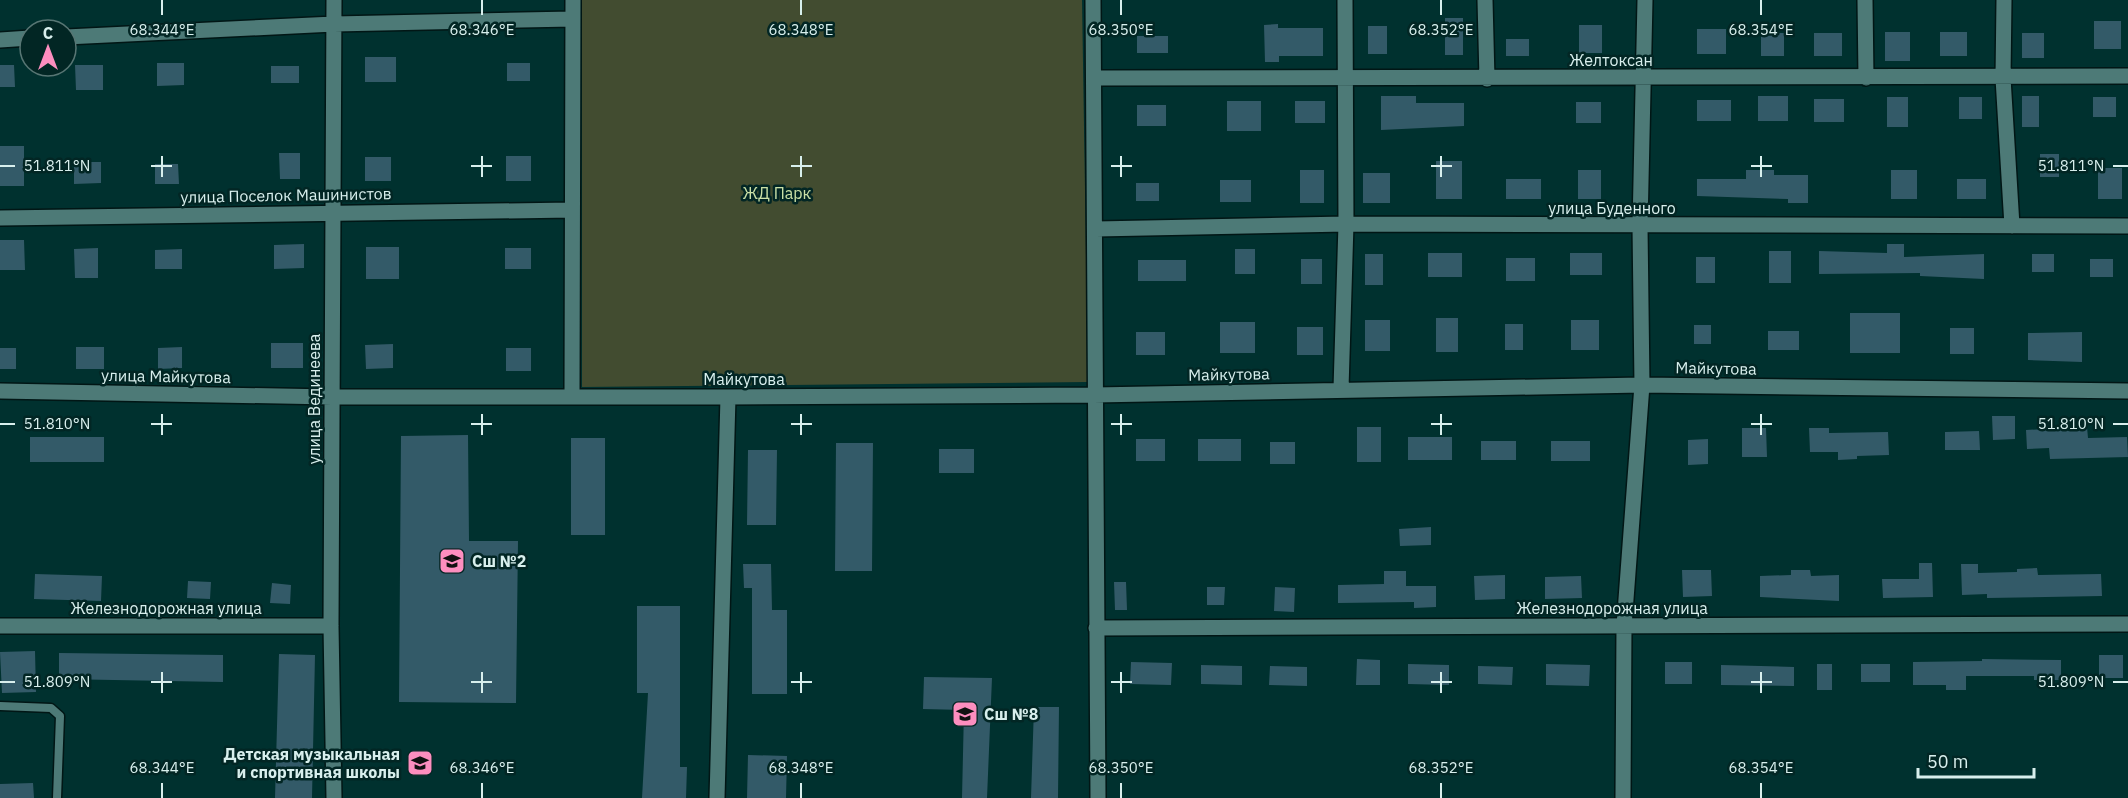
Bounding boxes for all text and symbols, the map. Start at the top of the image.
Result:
north arrow [18,18,78,78]
text: 68.344°E [130,20,194,39]
text: 68.346°E [450,20,514,39]
text: 68.348°E [769,20,833,39]
text: 68.350°E [1089,20,1153,39]
text: 68.352°E [1409,20,1473,39]
text: 68.354°E [1729,20,1793,39]
text: С [43,23,53,43]
street label: Желтоксан [1569,50,1653,70]
text: 51.811°N [24,156,90,175]
text: 51.811°N [2038,156,2104,175]
street label: улица Поселок Машинистов [180,183,392,207]
park label: ЖД Парк [743,183,812,203]
street label: улица Буденного [1548,198,1676,218]
street label: улица Вединеева [304,333,324,464]
street label: Майкутова [1675,357,1757,379]
street label: Майкутова [1188,363,1270,385]
street label: улица Майкутова [101,365,231,387]
street label: Майкутова [703,369,785,389]
text: 51.810°N [24,414,90,433]
text: 51.810°N [2038,414,2104,433]
school or university icon: Сш №2 [437,546,467,576]
place label: Сш №2 [472,551,526,571]
street label: Железнодорожная улица [70,598,262,618]
street label: Железнодорожная улица [1516,598,1708,618]
text: 51.809°N [24,672,90,691]
text: 51.809°N [2038,672,2104,691]
school or university icon: Сш №8 [950,699,980,729]
place label: Сш №8 [984,704,1038,724]
scale bar [1918,741,2034,779]
place label: Детская музыкальная и спортивная школы [224,744,400,782]
school or university icon: Детская музыкальная и спортивная школы [405,748,435,778]
text: 50 m [1927,750,1969,773]
text: 68.344°E [130,758,194,777]
text: 68.346°E [450,758,514,777]
text: 68.348°E [769,758,833,777]
text: 68.350°E [1089,758,1153,777]
text: 68.352°E [1409,758,1473,777]
text: 68.354°E [1729,758,1793,777]

